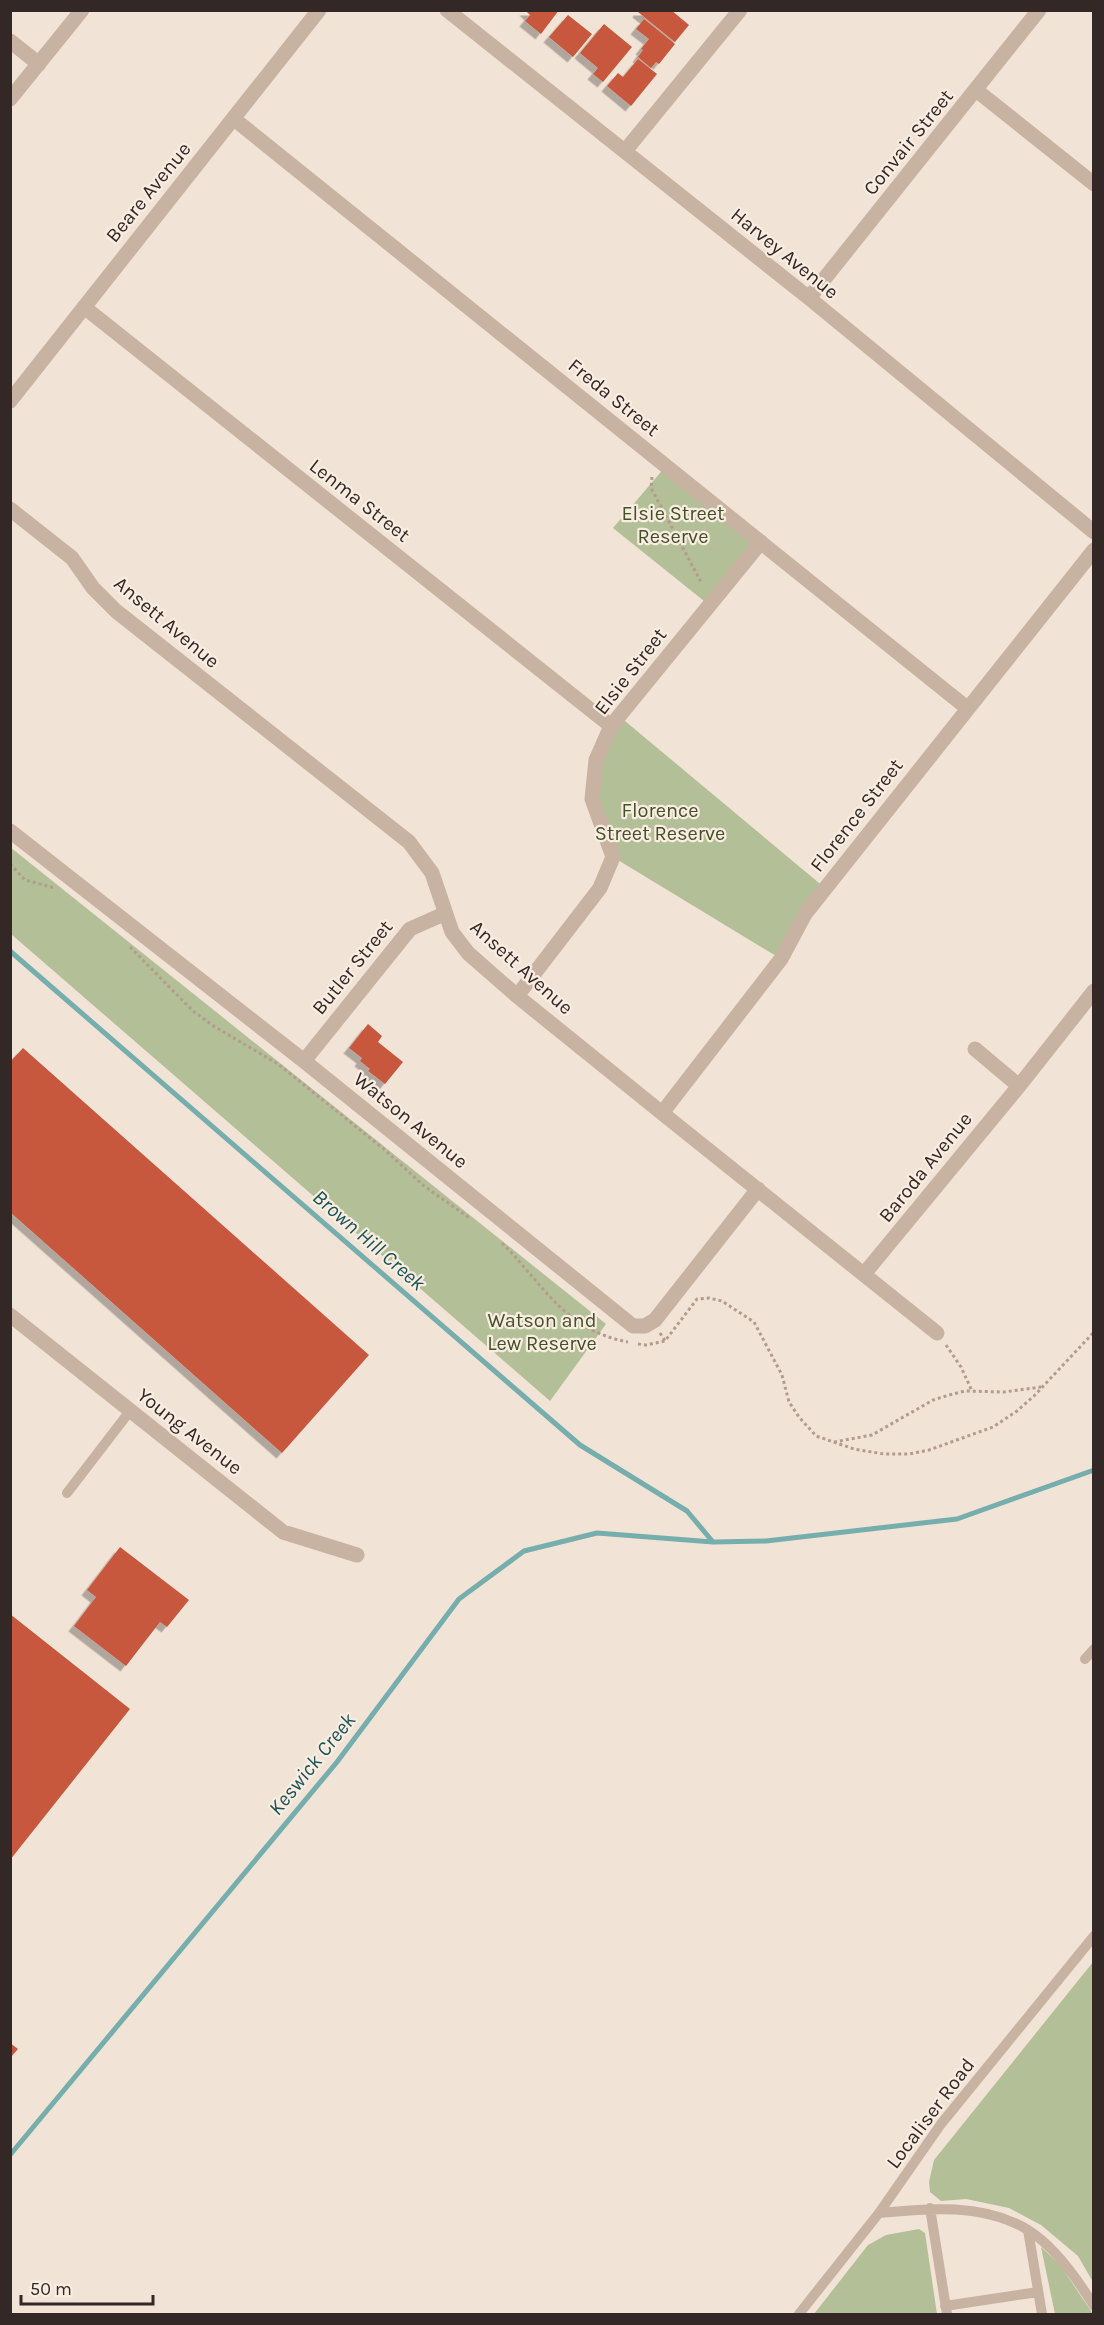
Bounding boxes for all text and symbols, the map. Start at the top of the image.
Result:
street label: Convair Street [859,85,958,200]
street label: Beare Avenue [101,138,196,247]
street label: Harvey Avenue [726,203,843,304]
street label: Freda Street [564,354,664,441]
street label: Lenma Street [305,454,415,547]
park label: Elsie Street Reserve [621,502,725,548]
street label: Ansett Avenue [110,572,224,673]
street label: Elsie Street [590,623,672,719]
street label: Florence Street [805,754,908,876]
park label: Florence Street Reserve [595,799,725,845]
street label: Butler Street [307,915,398,1019]
street label: Ansett Avenue [466,915,578,1019]
street label: Watson Avenue [349,1067,472,1173]
street label: Baroda Avenue [874,1108,977,1227]
water label: Brown Hill Creek [308,1185,430,1296]
park label: Watson and Lew Reserve [487,1309,597,1355]
street label: Young Avenue [133,1383,247,1479]
water label: Keswick Creek [264,1708,361,1820]
street label: Localiser Road [881,2054,979,2173]
scale bar [21,2268,153,2306]
text: 50 m [30,2278,72,2300]

